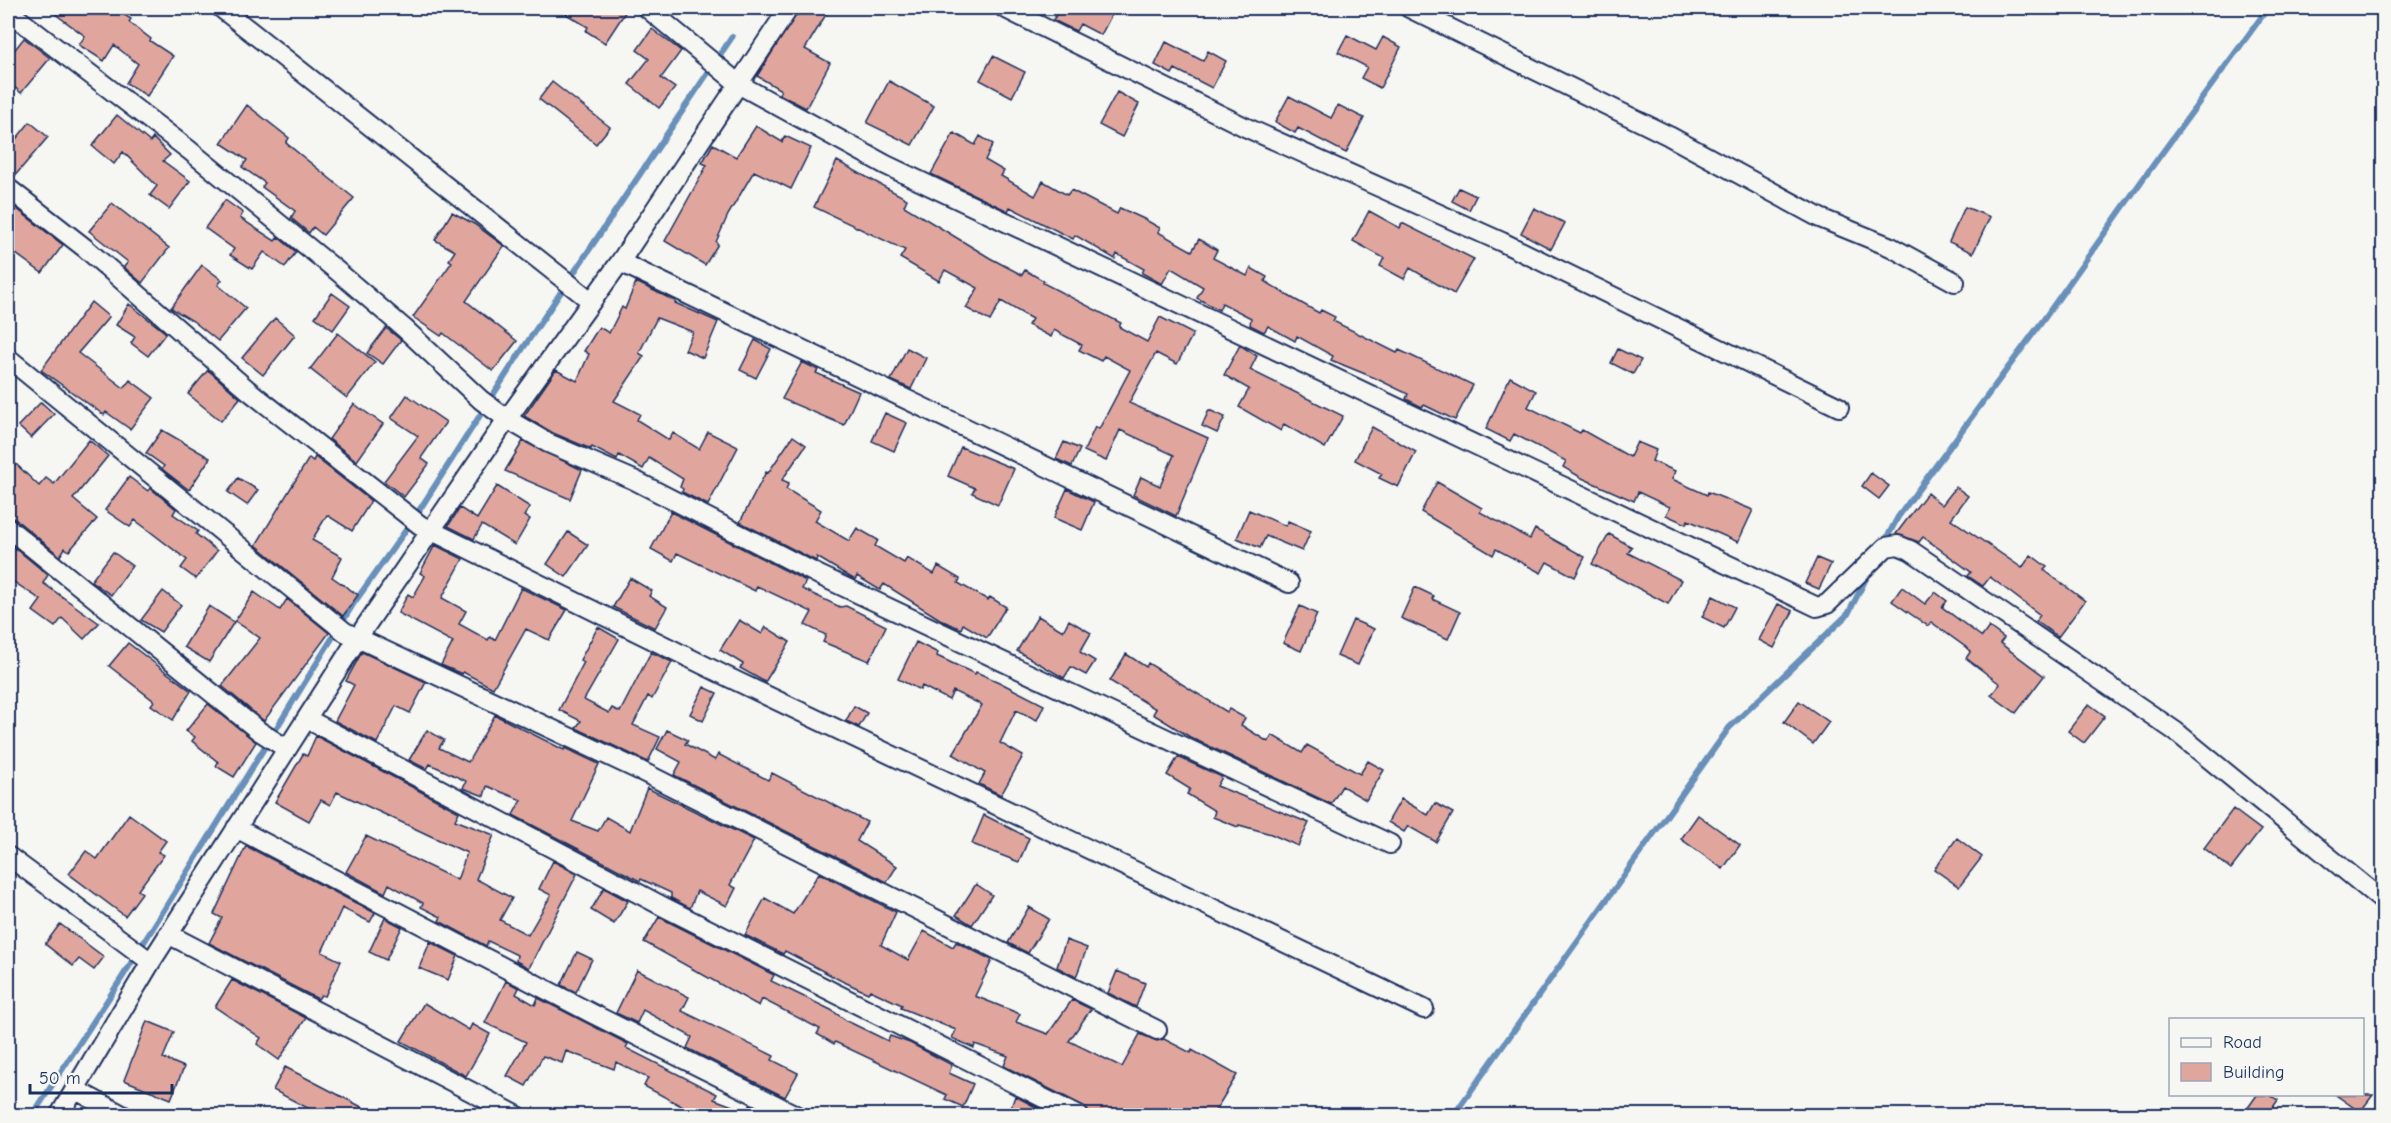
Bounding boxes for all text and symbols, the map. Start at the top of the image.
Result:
legend [2169,1018,2364,1096]
text: Road [2223,1032,2262,1053]
scale bar [30,1057,172,1095]
text: Building [2223,1062,2285,1083]
text: 50 m [39,1068,81,1089]

